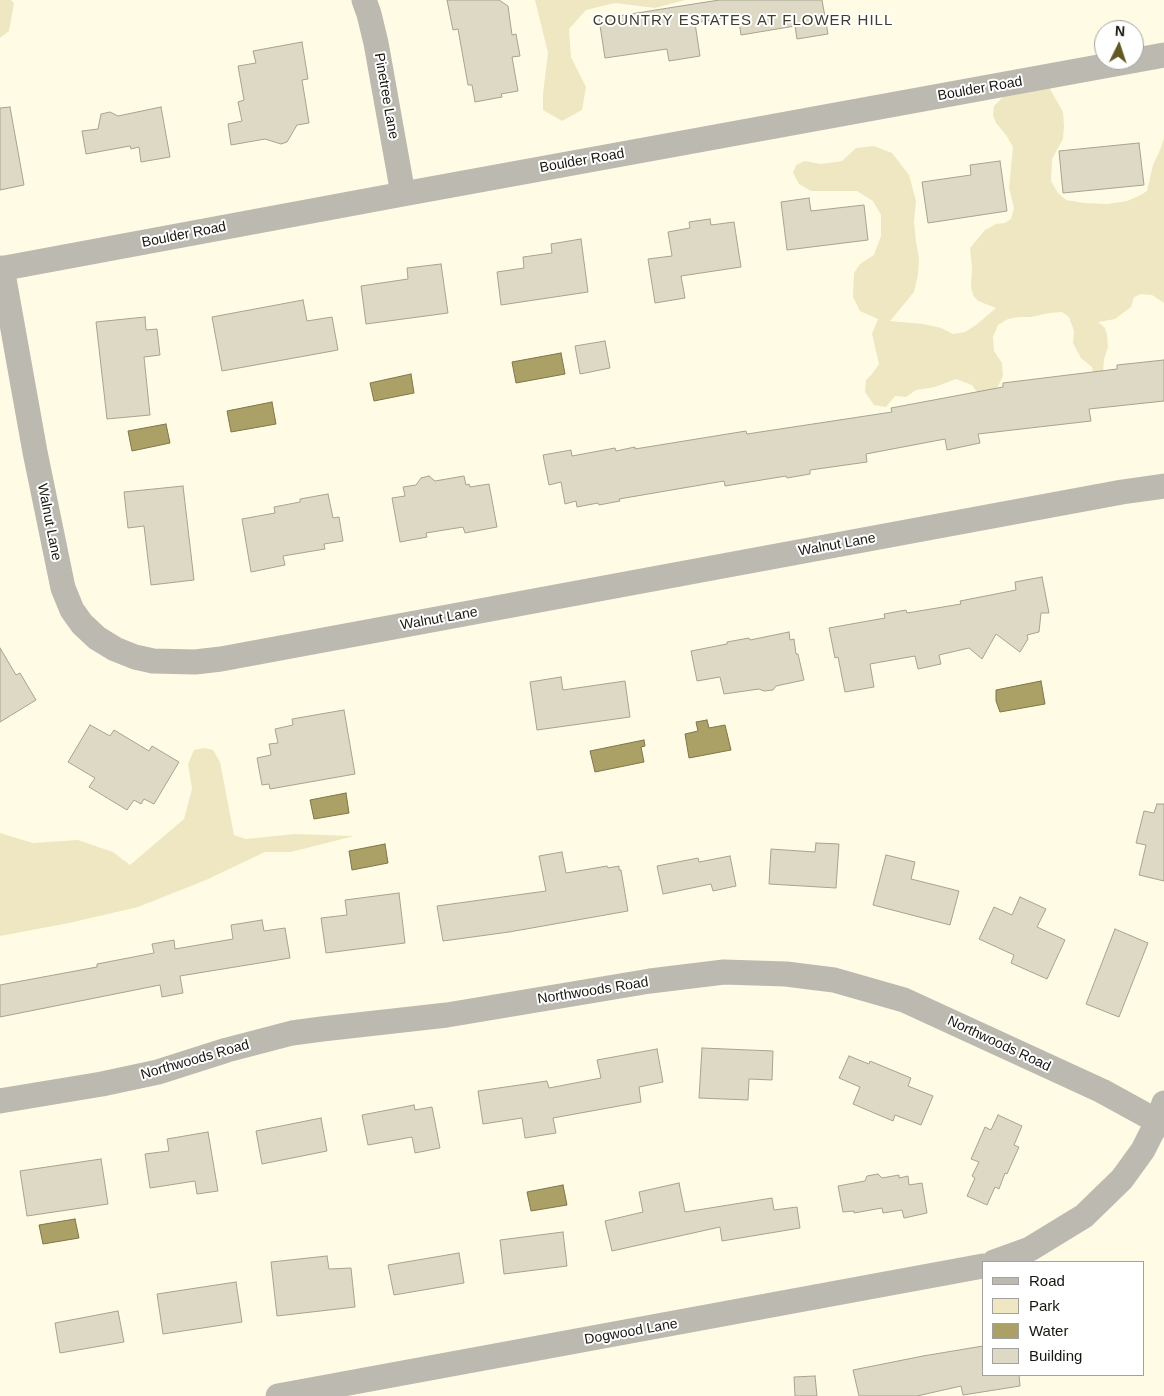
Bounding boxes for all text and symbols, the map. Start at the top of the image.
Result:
district label: COUNTRY ESTATES AT FLOWER HILL [589,12,897,30]
north arrow [1094,20,1144,70]
text: N [1114,23,1126,39]
street label: Pinetree Lane [370,52,402,140]
street label: Boulder Road [936,73,1024,105]
street label: Boulder Road [538,145,626,177]
street label: Boulder Road [140,219,228,251]
street label: Walnut Lane [33,482,65,562]
street label: Walnut Lane [797,530,877,560]
street label: Walnut Lane [399,604,479,634]
street label: Northwoods Road [536,974,650,1008]
street label: Northwoods Road [945,1013,1053,1075]
street label: Northwoods Road [139,1036,251,1084]
legend [982,1261,1144,1376]
text: Road [1029,1272,1065,1289]
text: Park [1029,1297,1060,1314]
street label: Dogwood Lane [583,1316,679,1348]
text: Water [1029,1322,1068,1339]
text: Building [1029,1347,1082,1364]

